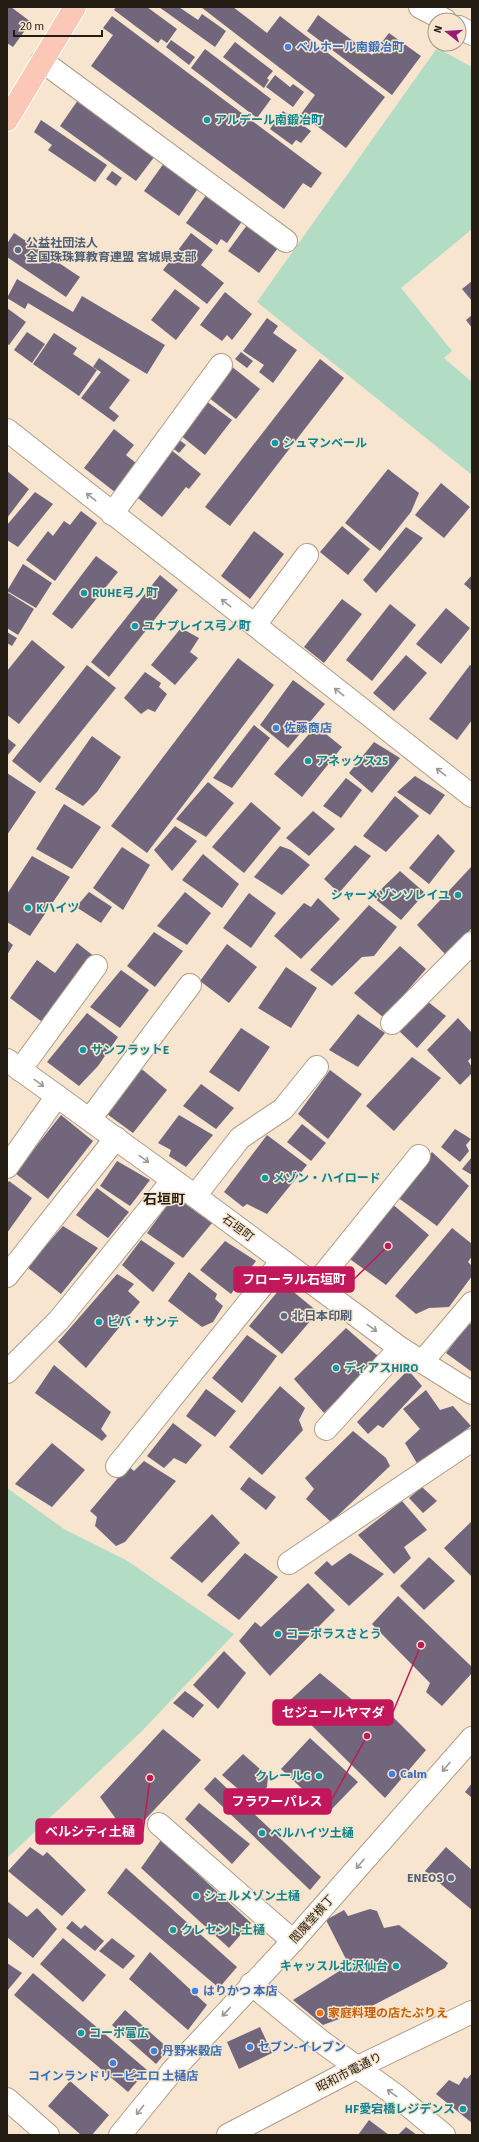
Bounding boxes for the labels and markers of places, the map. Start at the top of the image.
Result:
place label: ベルホール南鍛冶町 [296,39,404,56]
marker: ベルホール南鍛冶町 [283,42,293,52]
place label: アルデール南鍛冶町 [215,112,323,129]
marker: アルデール南鍛冶町 [202,115,212,125]
place label: 公益社団法人 全国珠珠算教育連盟 宮城県支部 [26,235,196,266]
marker: 公益社団法人 全国珠珠算教育連盟 宮城県支部 [13,245,23,255]
place label: シュマンベール [283,435,367,452]
marker: シュマンベール [270,438,280,448]
place label: RUHE弓ノ町 [92,585,158,602]
marker: RUHE弓ノ町 [79,588,89,598]
place label: ユナプレイス弓ノ町 [143,618,251,635]
marker: ユナプレイス弓ノ町 [130,621,140,631]
place label: 佐藤商店 [284,720,332,737]
marker: 佐藤商店 [271,723,281,733]
place label: アネックス25 [316,753,388,770]
marker: アネックス25 [303,756,313,766]
place label: シャーメゾンソレイユ [331,887,450,904]
marker: シャーメゾンソレイユ [453,890,463,900]
place label: Kハイツ [36,900,79,917]
marker: Kハイツ [23,903,33,913]
place label: サンフラットE [91,1042,169,1059]
marker: サンフラットE [78,1045,88,1055]
place label: メゾン・ハイロード [273,1170,381,1187]
marker: メゾン・ハイロード [260,1173,270,1183]
callout: フローラル石垣町 [234,1267,354,1292]
place label: 北日本印刷 [292,1308,352,1325]
marker: 北日本印刷 [279,1311,289,1321]
place label: ビバ・サンテ [107,1314,179,1331]
marker: ビバ・サンテ [94,1317,104,1327]
place label: ディアスHIRO [344,1360,418,1377]
marker: ディアスHIRO [331,1363,341,1373]
place label: コーポラスさとう [286,1626,382,1643]
marker: コーポラスさとう [273,1629,283,1639]
callout: セジュールヤマダ [273,1700,393,1725]
place label: Calm [400,1766,427,1783]
place label: クレールG [255,1768,311,1785]
marker: Calm [387,1769,397,1779]
marker: クレールG [314,1771,324,1781]
callout: フラワーパレス [224,1789,331,1814]
callout: ベルシティ土樋 [36,1819,143,1844]
place label: ベルハイツ土樋 [270,1825,354,1842]
marker: ベルハイツ土樋 [257,1828,267,1838]
place label: ENEOS [407,1870,443,1887]
marker: ENEOS [446,1873,456,1883]
place label: シェルメゾン土樋 [204,1888,300,1905]
marker: シェルメゾン土樋 [191,1891,201,1901]
place label: クレセント土樋 [181,1922,265,1939]
marker: クレセント土樋 [168,1925,178,1935]
place label: キャッスル北沢仙台 [280,1958,388,1975]
marker: キャッスル北沢仙台 [391,1961,401,1971]
place label: はりかつ 本店 [203,1983,277,2000]
marker: はりかつ 本店 [190,1986,200,1996]
place label: 家庭料理の店たぶりえ [328,2005,448,2022]
marker: 家庭料理の店たぶりえ [315,2008,325,2018]
place label: コーポ富広 [89,2025,149,2042]
marker: コーポ富広 [76,2028,86,2038]
place label: セブン-イレブン [258,2039,346,2056]
marker: セブン-イレブン [245,2042,255,2052]
place label: 丹野米穀店 [162,2043,222,2060]
marker: 丹野米穀店 [149,2046,159,2056]
marker: コインランドリーピエロ 土樋店 [108,2058,118,2068]
place label: コインランドリーピエロ 土樋店 [28,2068,198,2085]
place label: HF愛宕橋レジデンス [345,2101,455,2118]
marker: HF愛宕橋レジデンス [458,2104,468,2114]

